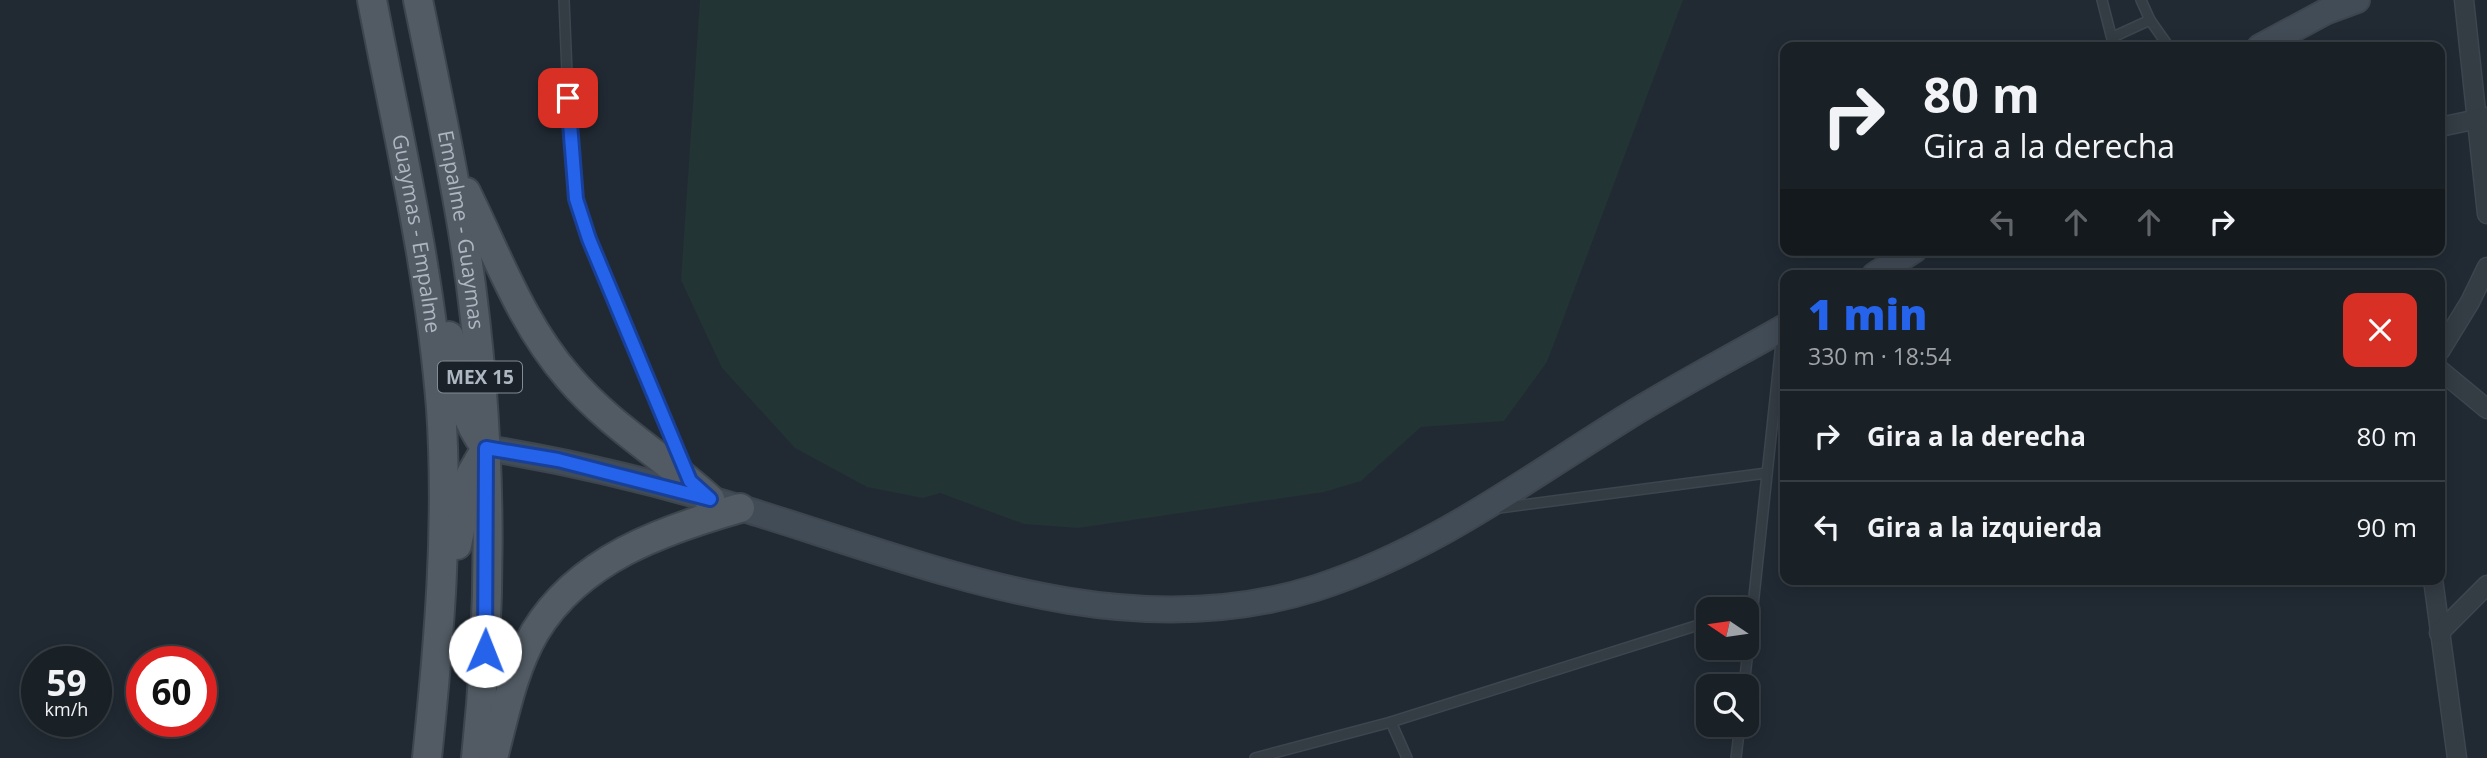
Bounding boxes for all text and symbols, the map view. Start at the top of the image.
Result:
text: 80 m [1923,61,2040,127]
pin [538,68,598,128]
icon: right [1808,70,1899,161]
icon: arrive [549,79,587,117]
text: Gira a la derecha [1923,124,2175,167]
street label: Empalme - Guaymas [432,128,491,331]
street label: Guaymas - Empalme [386,132,448,335]
icon: left [1984,203,2022,241]
icon: ahead [2057,203,2095,241]
icon: ahead [2130,203,2168,241]
icon: right [2203,203,2241,241]
text: 1 min [1808,285,1927,342]
button: close [2343,293,2417,367]
text: 330 m · 18:54 [1808,340,1951,372]
road number: MEX 15 [438,362,522,392]
icon: right [1808,417,1846,455]
text: Gira a la derecha [1867,418,2086,454]
text: 80 m [2356,418,2417,454]
icon: left [1808,508,1846,546]
text: Gira a la izquierda [1867,509,2102,545]
text: 90 m [2356,509,2417,545]
north arrow [1696,597,1759,660]
map controls [1696,597,1759,737]
position arrow [448,614,522,688]
speed limit sign: 60 [126,646,217,737]
text: 59 [46,659,87,706]
button: search [1696,674,1759,737]
text: km/h [45,697,88,721]

